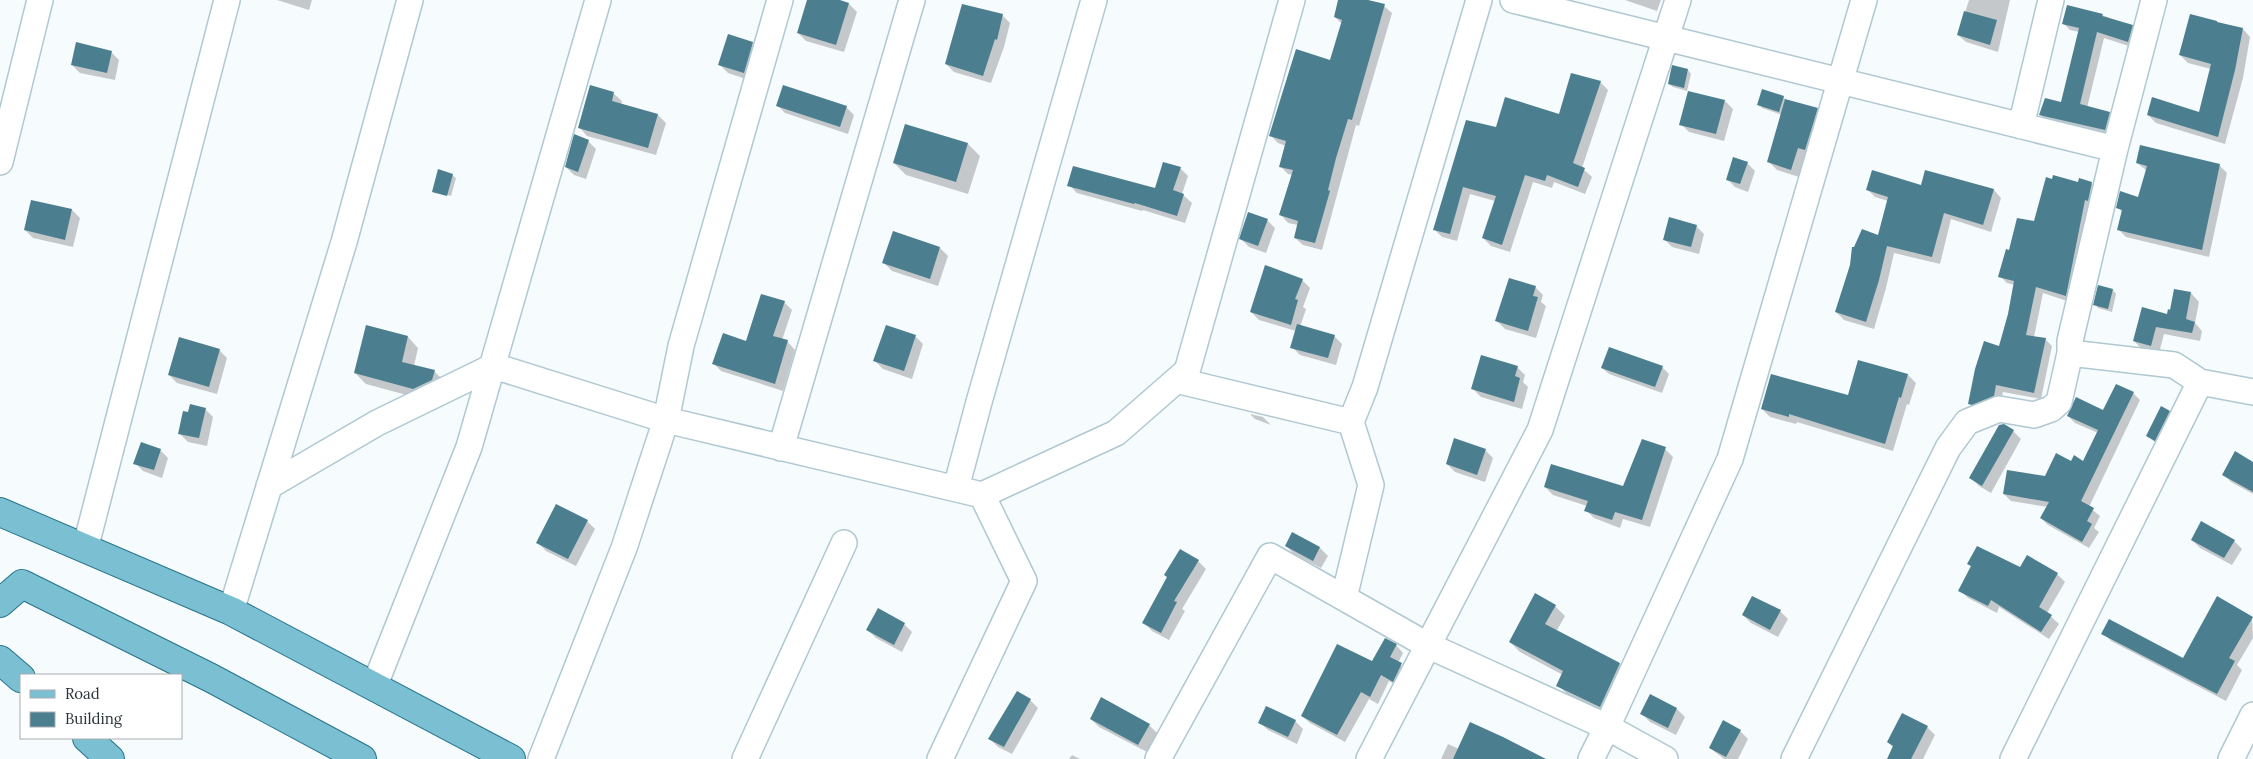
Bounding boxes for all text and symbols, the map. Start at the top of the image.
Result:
legend [20,674,182,739]
text: Road [65,684,100,703]
text: Building [65,709,123,728]

